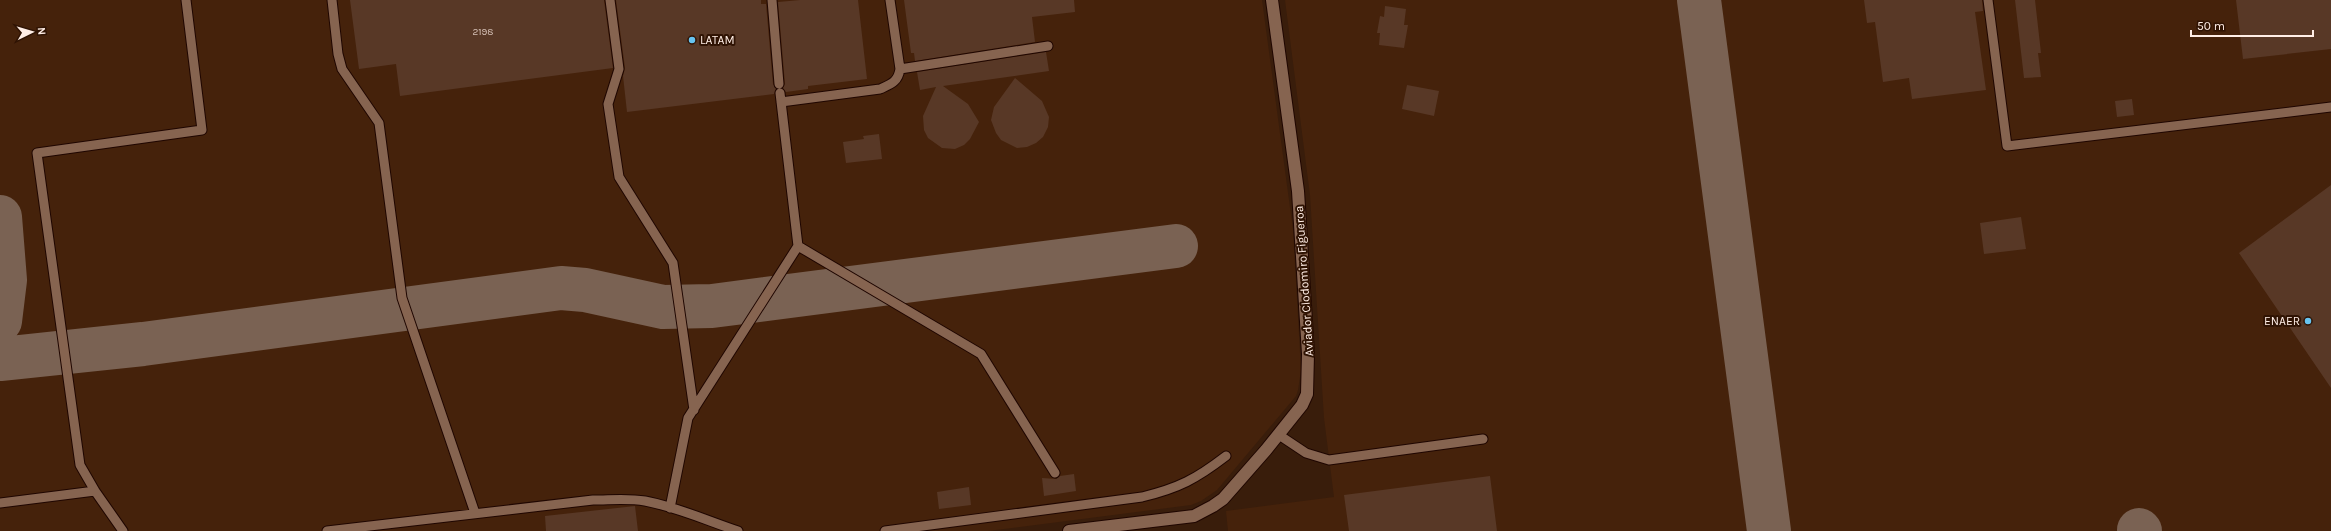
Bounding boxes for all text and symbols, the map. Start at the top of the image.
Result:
north arrow [12,12,52,52]
scale bar [2191,12,2313,38]
text: 50 m [2197,19,2225,33]
house number: 2198 [472,26,494,38]
text: N [35,27,48,36]
place label: LATAM [700,33,735,47]
marker: LATAM [687,35,697,45]
street label: Aviador Clodomiro Figueroa [1292,205,1316,357]
place label: ENAER [2264,314,2300,328]
marker: ENAER [2303,316,2313,326]

